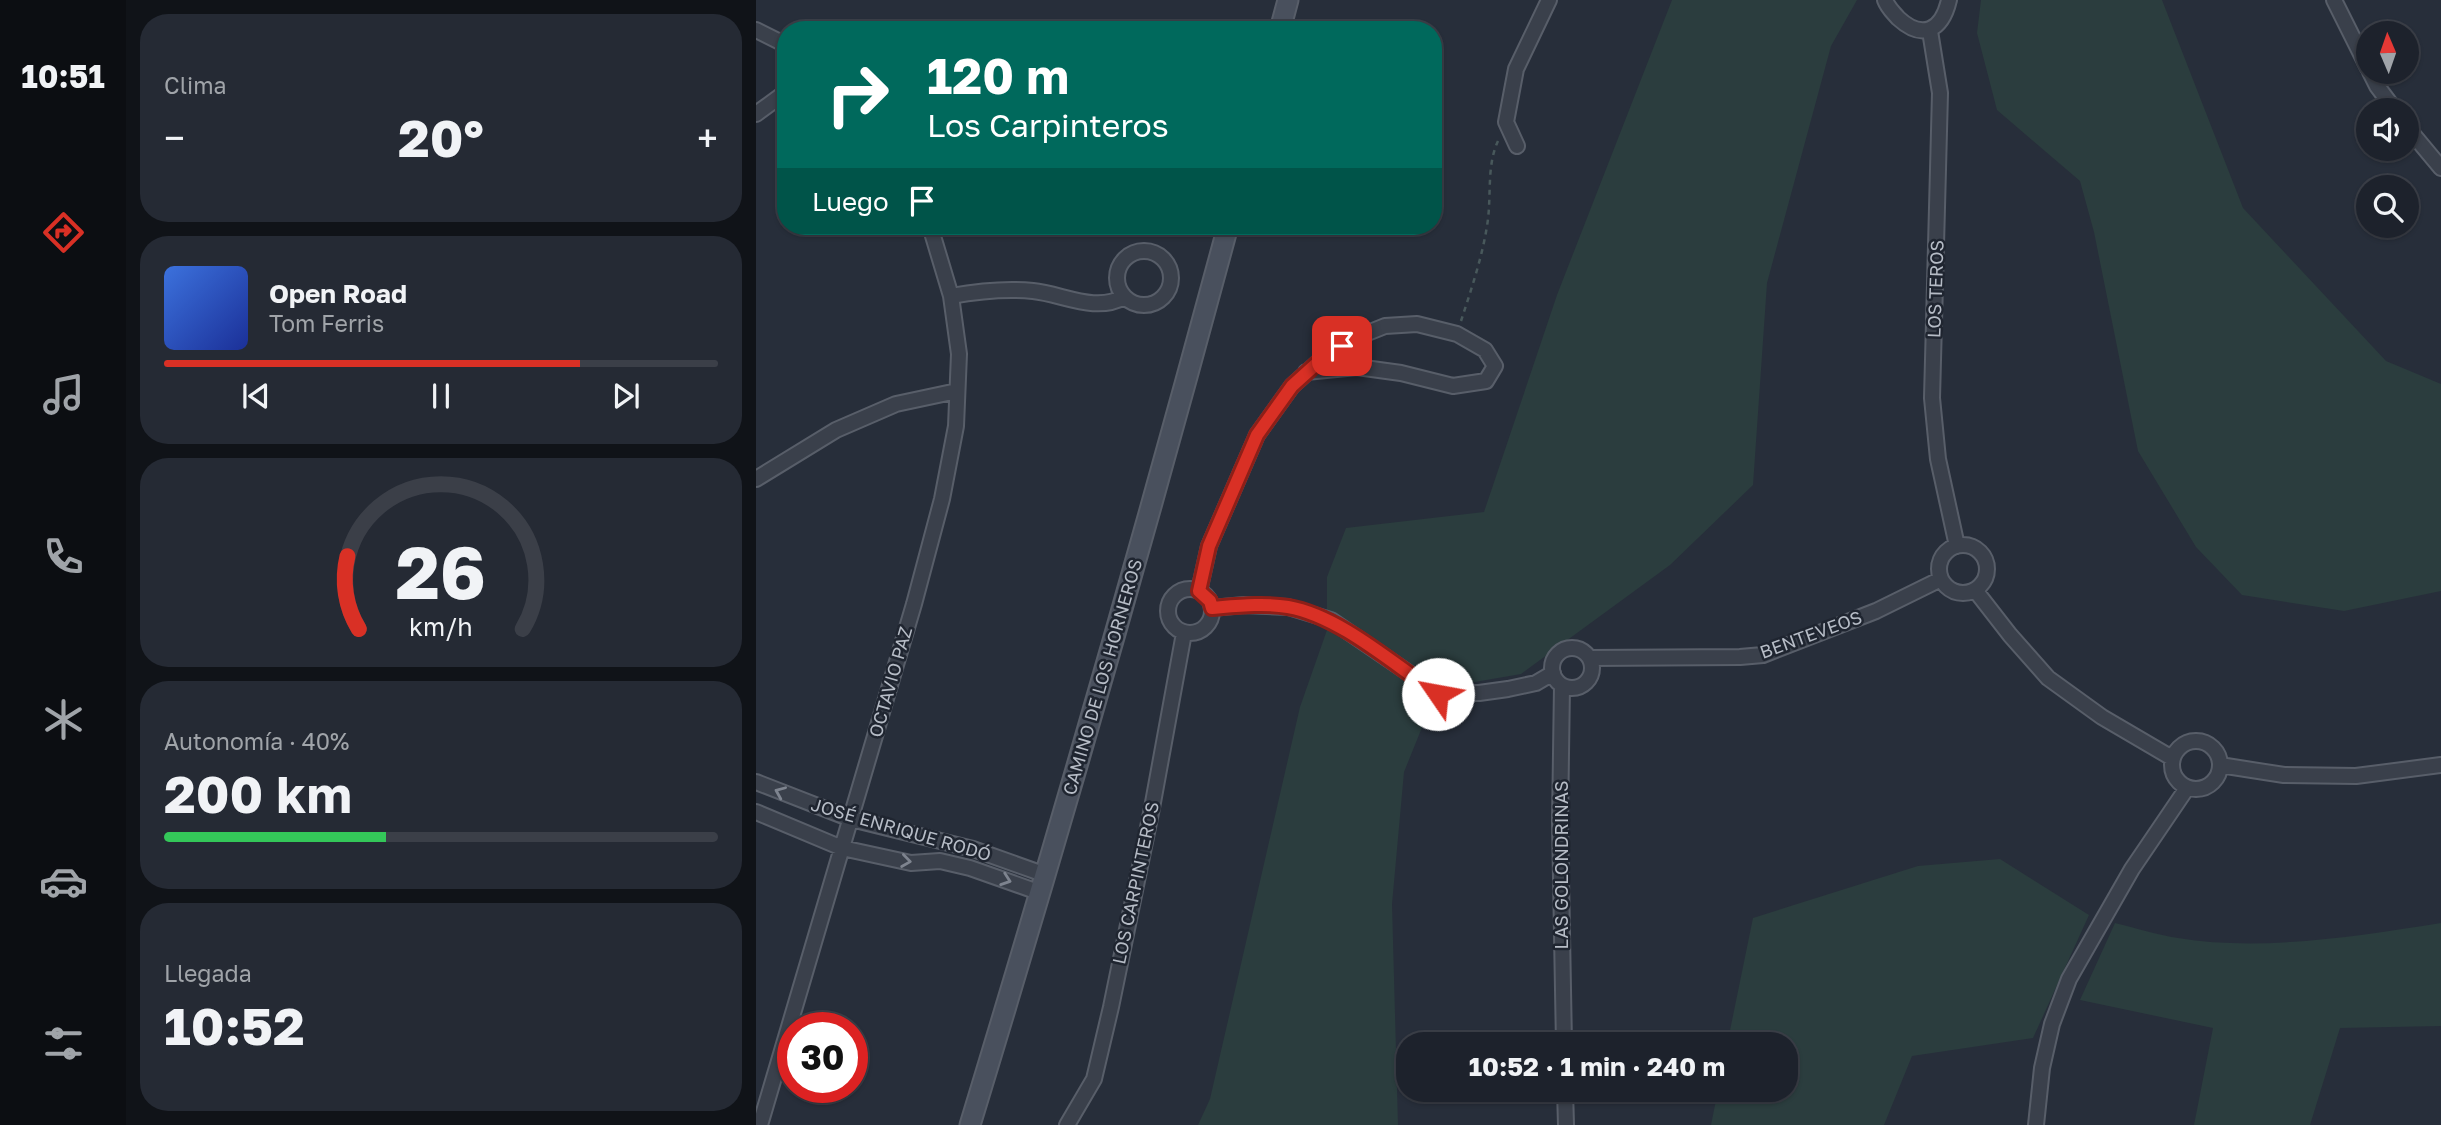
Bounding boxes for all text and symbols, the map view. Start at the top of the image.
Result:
north arrow [2356,21,2418,84]
map controls [2356,21,2419,238]
text: 120 m [927,46,1069,105]
icon: right [812,49,903,140]
text: 10:51 [21,57,105,95]
text: Clima [164,71,227,99]
button: sound [2356,98,2419,161]
text: 20° [398,106,484,168]
text: Los Carpinteros [927,106,1169,144]
text: − [164,115,185,160]
text: + [697,115,718,160]
button: search [2356,175,2419,238]
icon: arrive [903,182,941,220]
text: Luego [812,186,889,217]
icon: directions [39,208,88,257]
street label: LOS TEROS [1922,240,1948,338]
text: Open Road [269,278,407,309]
text: Tom Ferris [269,309,384,337]
pin [1312,316,1372,376]
icon: arrive [1323,327,1361,365]
icon: music [39,370,88,419]
icon: previous [237,377,275,415]
icon: pause [422,377,460,415]
icon: next [607,377,645,415]
text: 26 [396,528,486,615]
icon: phone [39,532,88,581]
street label: CAMINO DE LOS HORNEROS [1058,556,1146,797]
street label: BENTEVEOS [1757,605,1865,663]
text: km/h [409,610,473,641]
street label: OCTAVIO PAZ [864,624,916,740]
position arrow [1401,657,1475,731]
icon: climate [39,695,88,744]
text: Autonomía · 40% [164,727,349,755]
text: 200 km [164,762,352,824]
street label: LAS GOLONDRINAS [1550,781,1572,949]
one-way arrow [775,787,787,801]
street label: JOSÉ ENRIQUE RODÓ [809,793,994,865]
street label: LOS CARPINTEROS [1107,800,1163,966]
one-way arrow [900,853,912,868]
icon: car [39,857,88,906]
one-way arrow [999,872,1011,886]
text: Llegada [164,959,252,987]
text: 10:52 [164,994,305,1056]
speed limit sign: 30 [777,1012,868,1103]
icon: filters [39,1019,88,1068]
text: 10:52 · 1 min · 240 m [1469,1051,1725,1082]

